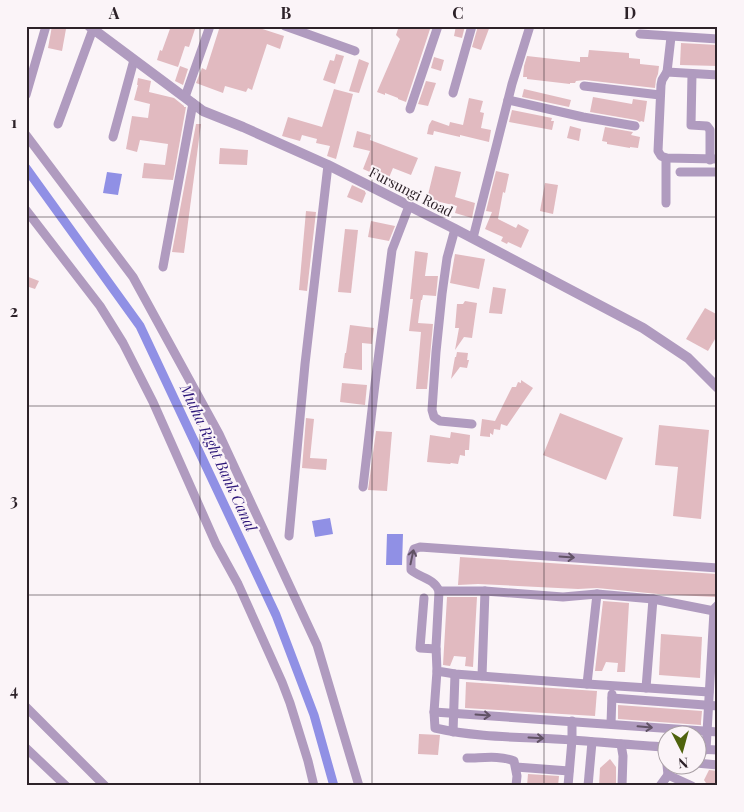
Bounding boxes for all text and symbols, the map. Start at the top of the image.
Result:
text: A [108,2,120,23]
text: B [281,2,292,23]
text: C [452,2,464,23]
text: D [624,2,636,23]
text: 1 [11,111,17,132]
street label: Fursungi Road [366,162,456,221]
text: 2 [10,300,18,321]
water label: Mutha Right Bank Canal [176,380,262,535]
text: 3 [10,489,18,510]
one-way arrow [408,550,418,566]
one-way arrow [559,553,575,562]
text: 4 [10,679,18,700]
one-way arrow [475,710,491,719]
one-way arrow [637,722,653,732]
north arrow [656,724,706,774]
one-way arrow [528,734,544,743]
text: N [677,753,689,773]

